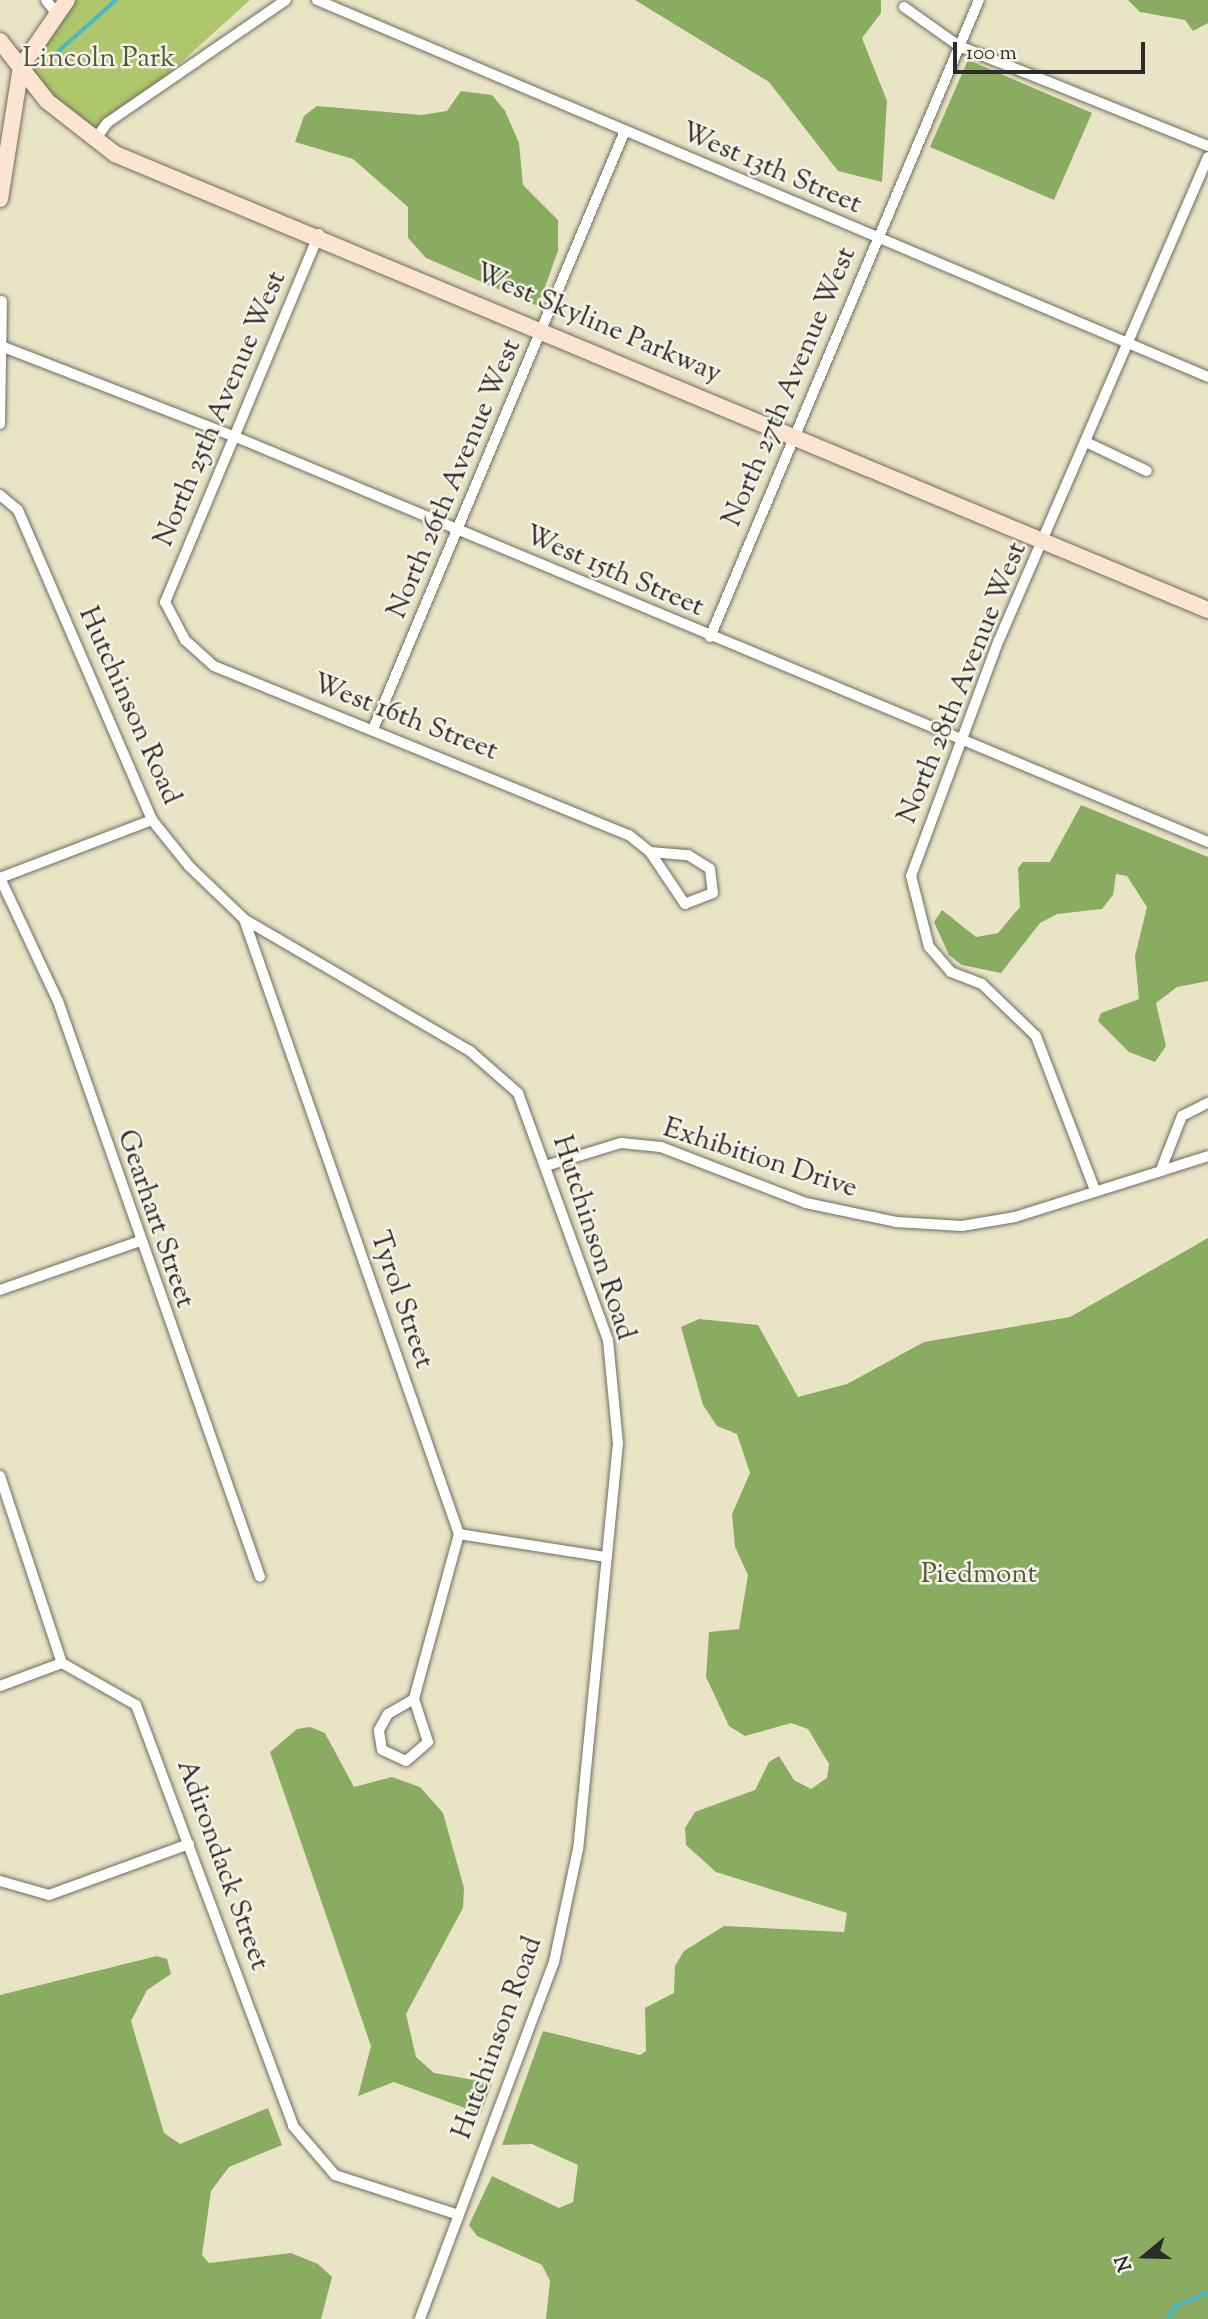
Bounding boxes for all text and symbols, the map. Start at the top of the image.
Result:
scale bar [956,28,1148,72]
text: 100 m [966,39,1017,69]
park label: Lincoln Park [23,42,175,76]
street label: West 13th Street [676,116,866,222]
street label: North 27th Avenue West [716,242,864,532]
street label: West Skyline Parkway [470,257,726,391]
street label: North 25th Avenue West [148,266,294,552]
street label: North 26th Avenue West [381,334,529,624]
street label: West 15th Street [519,519,709,625]
street label: North 28th Avenue West [891,537,1035,829]
street label: Hutchinson Road [70,602,188,810]
street label: West 16th Street [308,667,502,769]
street label: Exhibition Drive [659,1112,861,1206]
street label: Gearhart Street [109,1126,201,1312]
street label: Hutchinson Road [544,1131,642,1345]
street label: Tyrol Street [362,1227,440,1373]
park label: Piedmont [921,1558,1037,1592]
street label: Adirondack Street [168,1755,276,1975]
street label: Hutchinson Road [446,1932,550,2144]
north arrow [1110,2221,1180,2291]
text: N [1109,2251,1140,2275]

